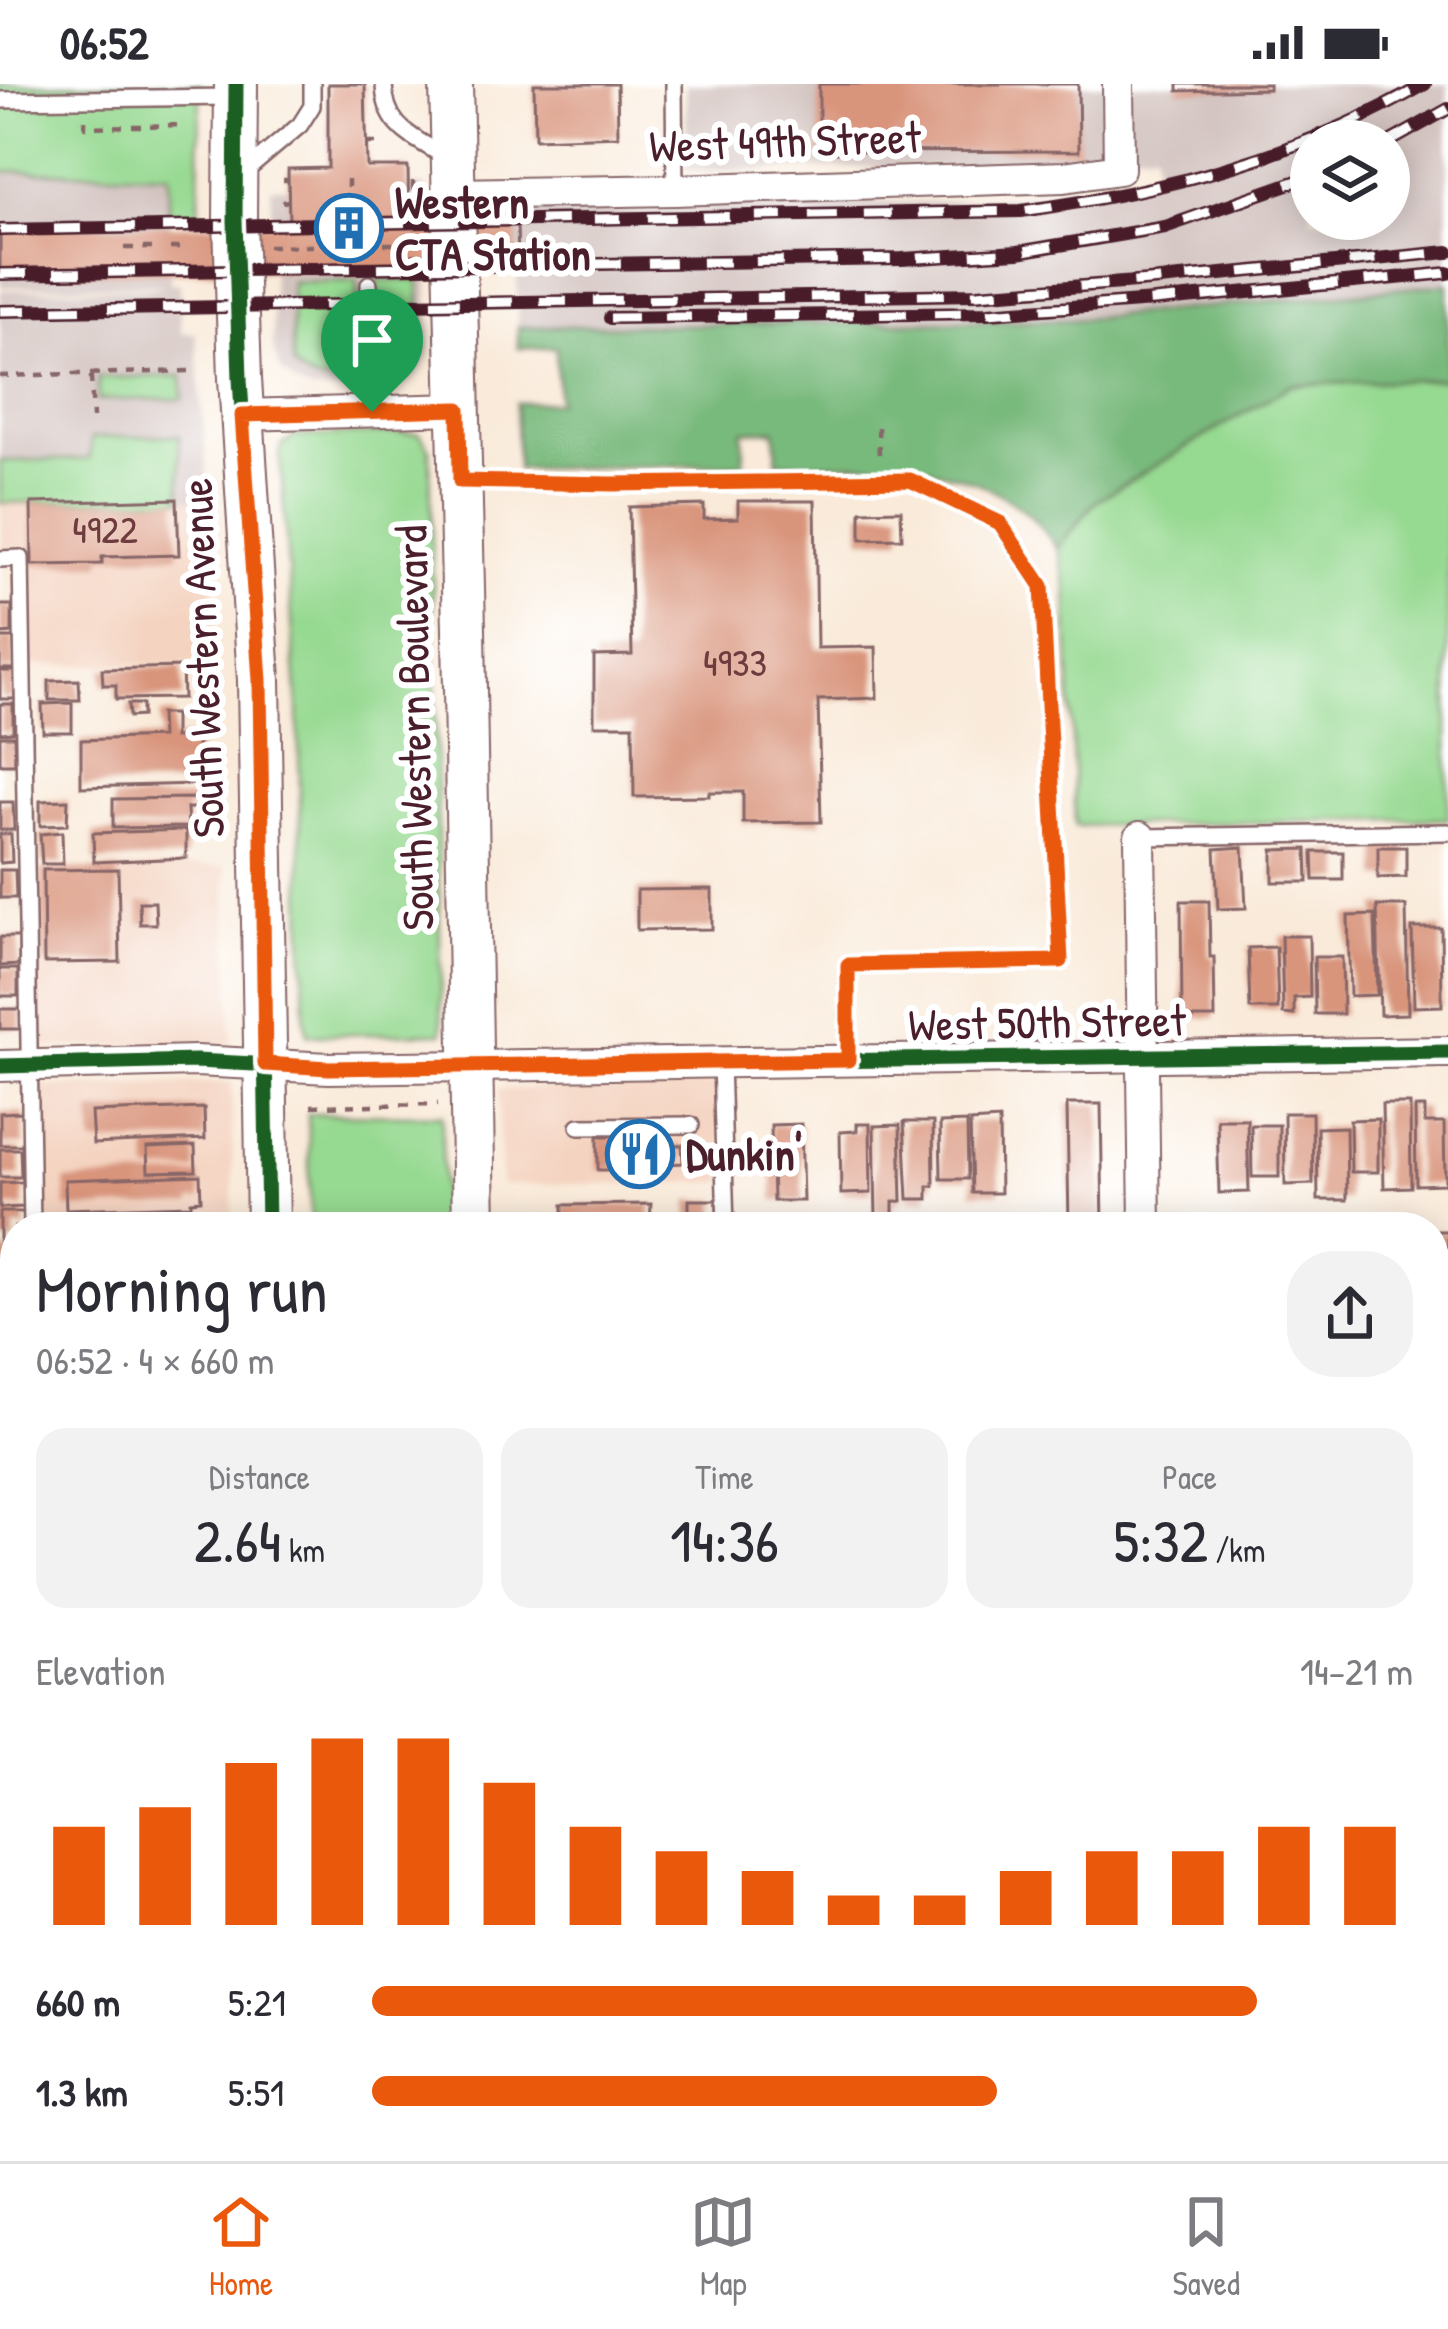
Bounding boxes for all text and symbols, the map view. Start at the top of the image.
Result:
text: 06:52 [60,12,149,73]
street label: West 49th Street [648,105,922,176]
map controls [1290,120,1410,240]
button: layers [1290,120,1410,240]
place label: Western CTA Station [395,171,591,284]
building icon: Western CTA Station [314,193,384,263]
pin [321,289,423,412]
icon: arrive [339,307,405,373]
street label: South Western Avenue [165,477,238,839]
house number: 4922 [72,502,138,555]
street label: South Western Boulevard [379,525,448,931]
house number: 4933 [703,635,767,688]
street label: West 50th Street [908,989,1187,1054]
restaurant icon: Dunkin' [605,1119,675,1189]
place label: Dunkin' [686,1123,802,1184]
text: Morning run [36,1243,328,1333]
button: share [1287,1251,1413,1377]
text: 06:52 · 4 × 660 m [36,1333,274,1386]
text: Distance [209,1455,310,1499]
text: Time [695,1455,754,1499]
text: Pace [1162,1455,1217,1499]
text: 2.64 [194,1499,281,1581]
text: 14:36 [670,1499,779,1581]
text: 5:32 [1114,1499,1208,1581]
text: km [281,1528,325,1572]
text: /km [1208,1528,1265,1572]
text: Elevation [36,1644,166,1697]
text: 14–21 m [1300,1644,1413,1697]
text: 660 m [36,1975,120,2028]
text: 5:21 [228,1975,286,2028]
text: 1.3 km [36,2065,128,2118]
text: 5:51 [228,2065,284,2118]
tab: Home [208,2189,274,2305]
tab: Map [690,2189,756,2305]
tab: Saved [1173,2189,1240,2305]

